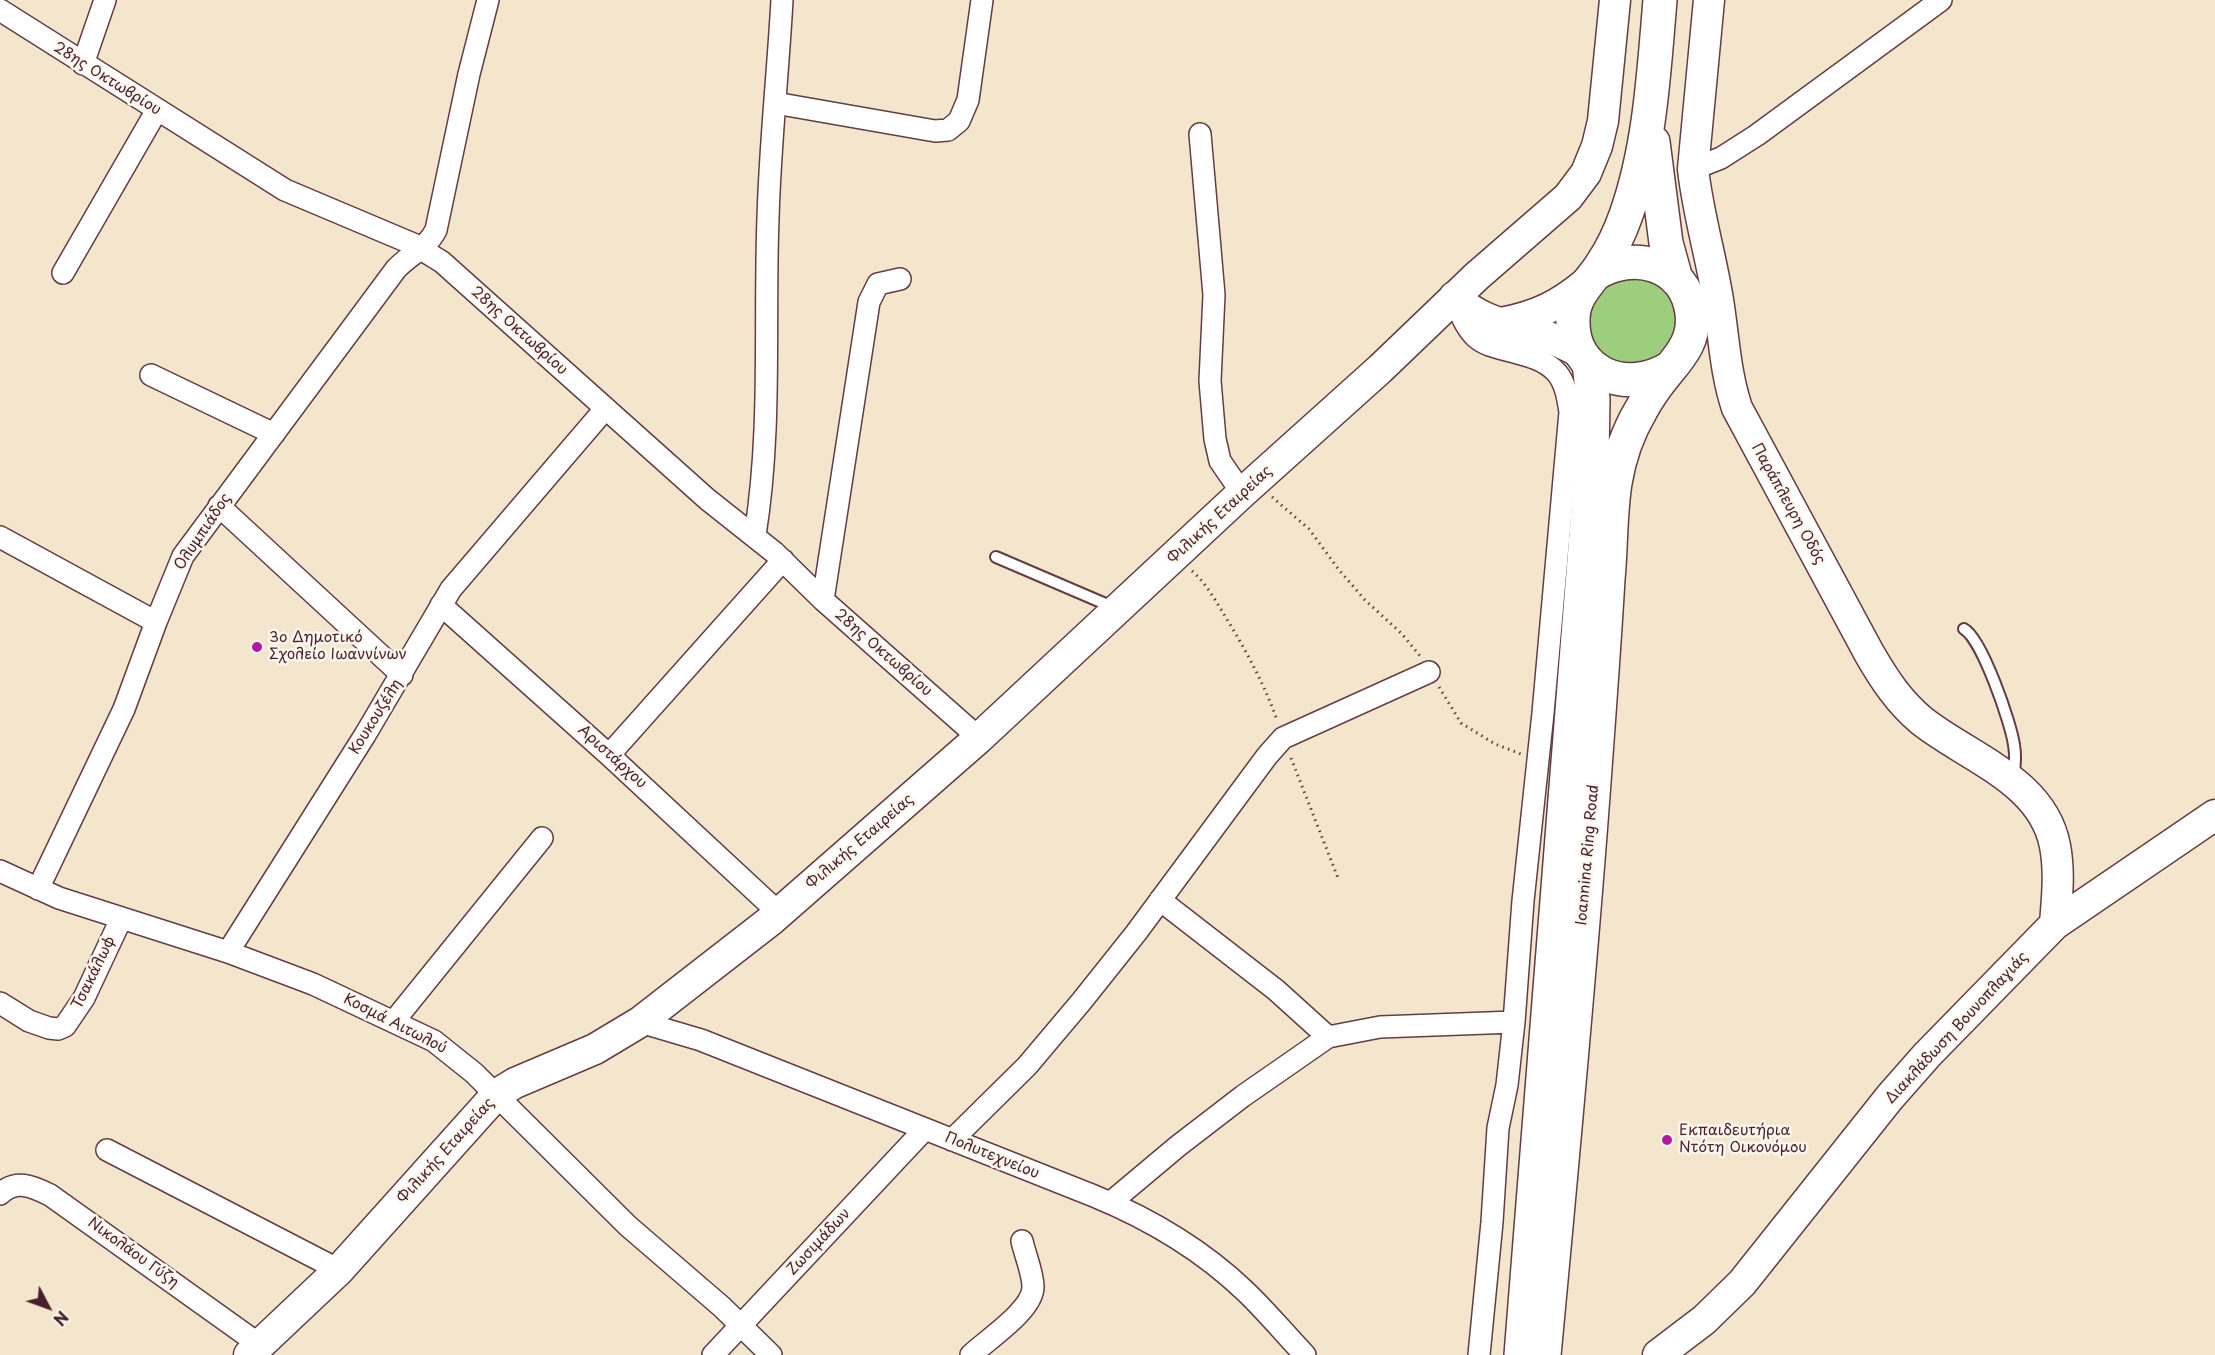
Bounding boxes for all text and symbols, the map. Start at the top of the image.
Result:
street label: 28ης Οκτωβρίου [50,39,164,119]
street label: 28ης Οκτωβρίου [467,283,571,379]
street label: Παράπλευρη Οδός [1747,440,1829,568]
street label: Φιλικής Εταιρείας [1164,462,1276,568]
street label: Ολυμπιάδος [171,490,235,574]
street label: 28ης Οκτωβρίου [830,606,936,700]
place label: 3ο Δημοτικό Σχολείο Ιωαννίνων [269,629,407,664]
marker: 3ο Δημοτικό Σχολείο Ιωαννίνων [250,640,264,654]
street label: Κουκουζέλη [346,676,406,758]
street label: Αριστάρχου [574,721,650,793]
street label: Ioannina Ring Road [1573,784,1603,926]
street label: Φιλικής Εταιρείας [803,791,917,893]
street label: Τσακάλωφ [69,934,119,1012]
street label: Διακλάδωση Βουνοπλαγιάς [1882,948,2032,1108]
street label: Κοσμά Αιτωλού [340,990,450,1058]
street label: Φιλικής Εταιρείας [394,1094,498,1208]
place label: Εκπαιδευτήρια Ντότη Οικονόμου [1679,1122,1807,1157]
street label: Πολυτεχνείου [942,1129,1042,1183]
marker: Εκπαιδευτήρια Ντότη Οικονόμου [1660,1133,1674,1147]
street label: Ζωσιμάδων [783,1205,855,1279]
street label: Νικολάου Γύζη [84,1214,182,1292]
north arrow [18,1277,78,1337]
text: N [48,1306,75,1331]

